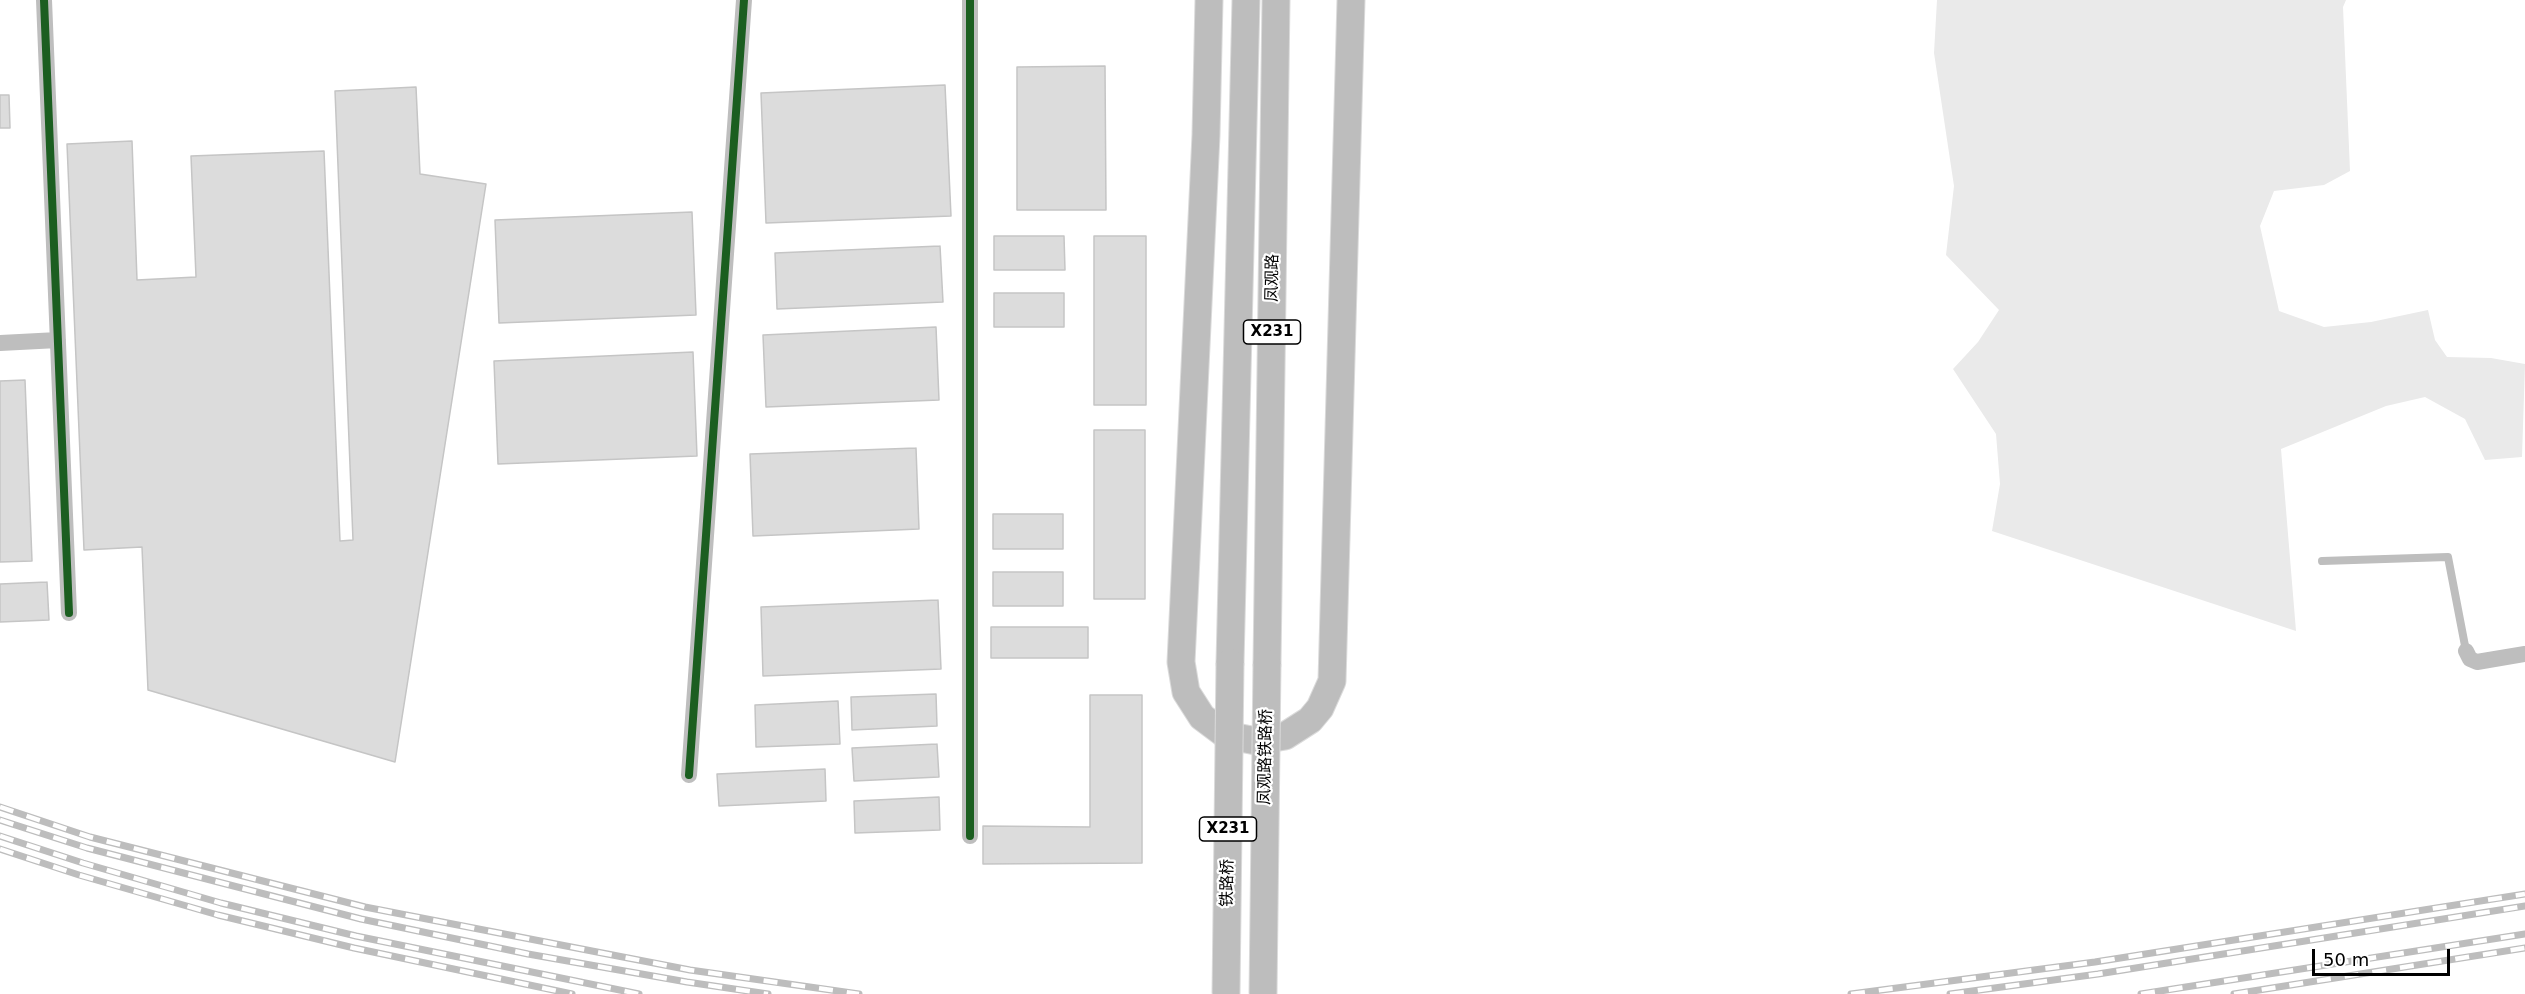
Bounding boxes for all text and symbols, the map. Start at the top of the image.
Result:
street label: 凤观路 [1263,254,1283,302]
road number: X231 [1244,320,1300,344]
street label: 凤观路铁路桥 [1256,709,1276,805]
road number: X231 [1200,817,1256,841]
street label: 铁路桥 [1218,859,1238,907]
scale bar [2315,937,2453,975]
text: 50 m [2323,949,2369,970]

